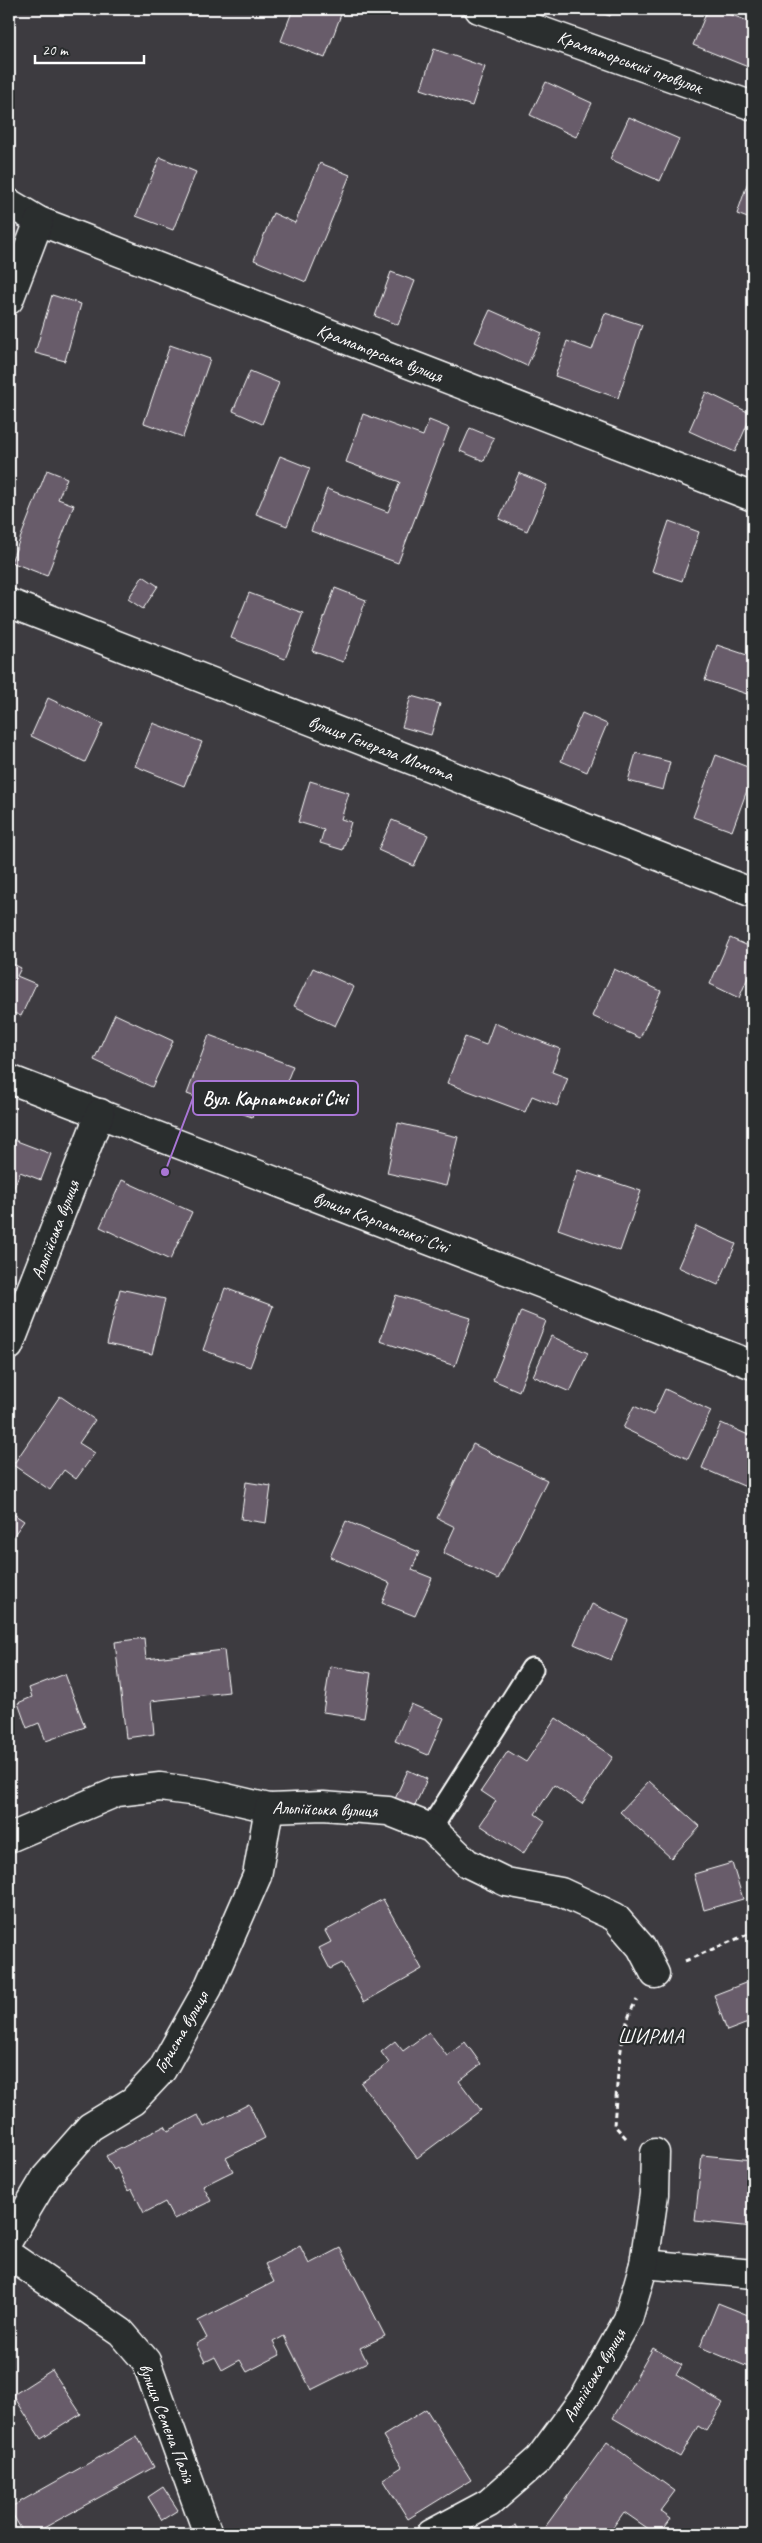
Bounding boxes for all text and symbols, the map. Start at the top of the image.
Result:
street label: Краматорський провулок [554,26,707,99]
scale bar [35,32,144,64]
text: 20 m [42,41,69,60]
street label: Краматорська вулиця [314,319,447,388]
street label: вулиця Генерала Момота [305,710,458,786]
callout: Вул. Карпатської Січі [193,1081,358,1115]
text: Вул. Карпатської Січі [203,1087,350,1111]
street label: Альпійська вулиця [26,1176,85,1283]
street label: вулиця Карпатської Січі [310,1186,454,1259]
street label: Альпійська вулиця [272,1796,379,1822]
street label: Гориста вулиця [149,1986,214,2077]
district label: ШИРМА [617,2024,685,2049]
street label: Альпійська вулиця [558,2323,631,2426]
street label: вулиця Семена Палія [134,2360,200,2487]

